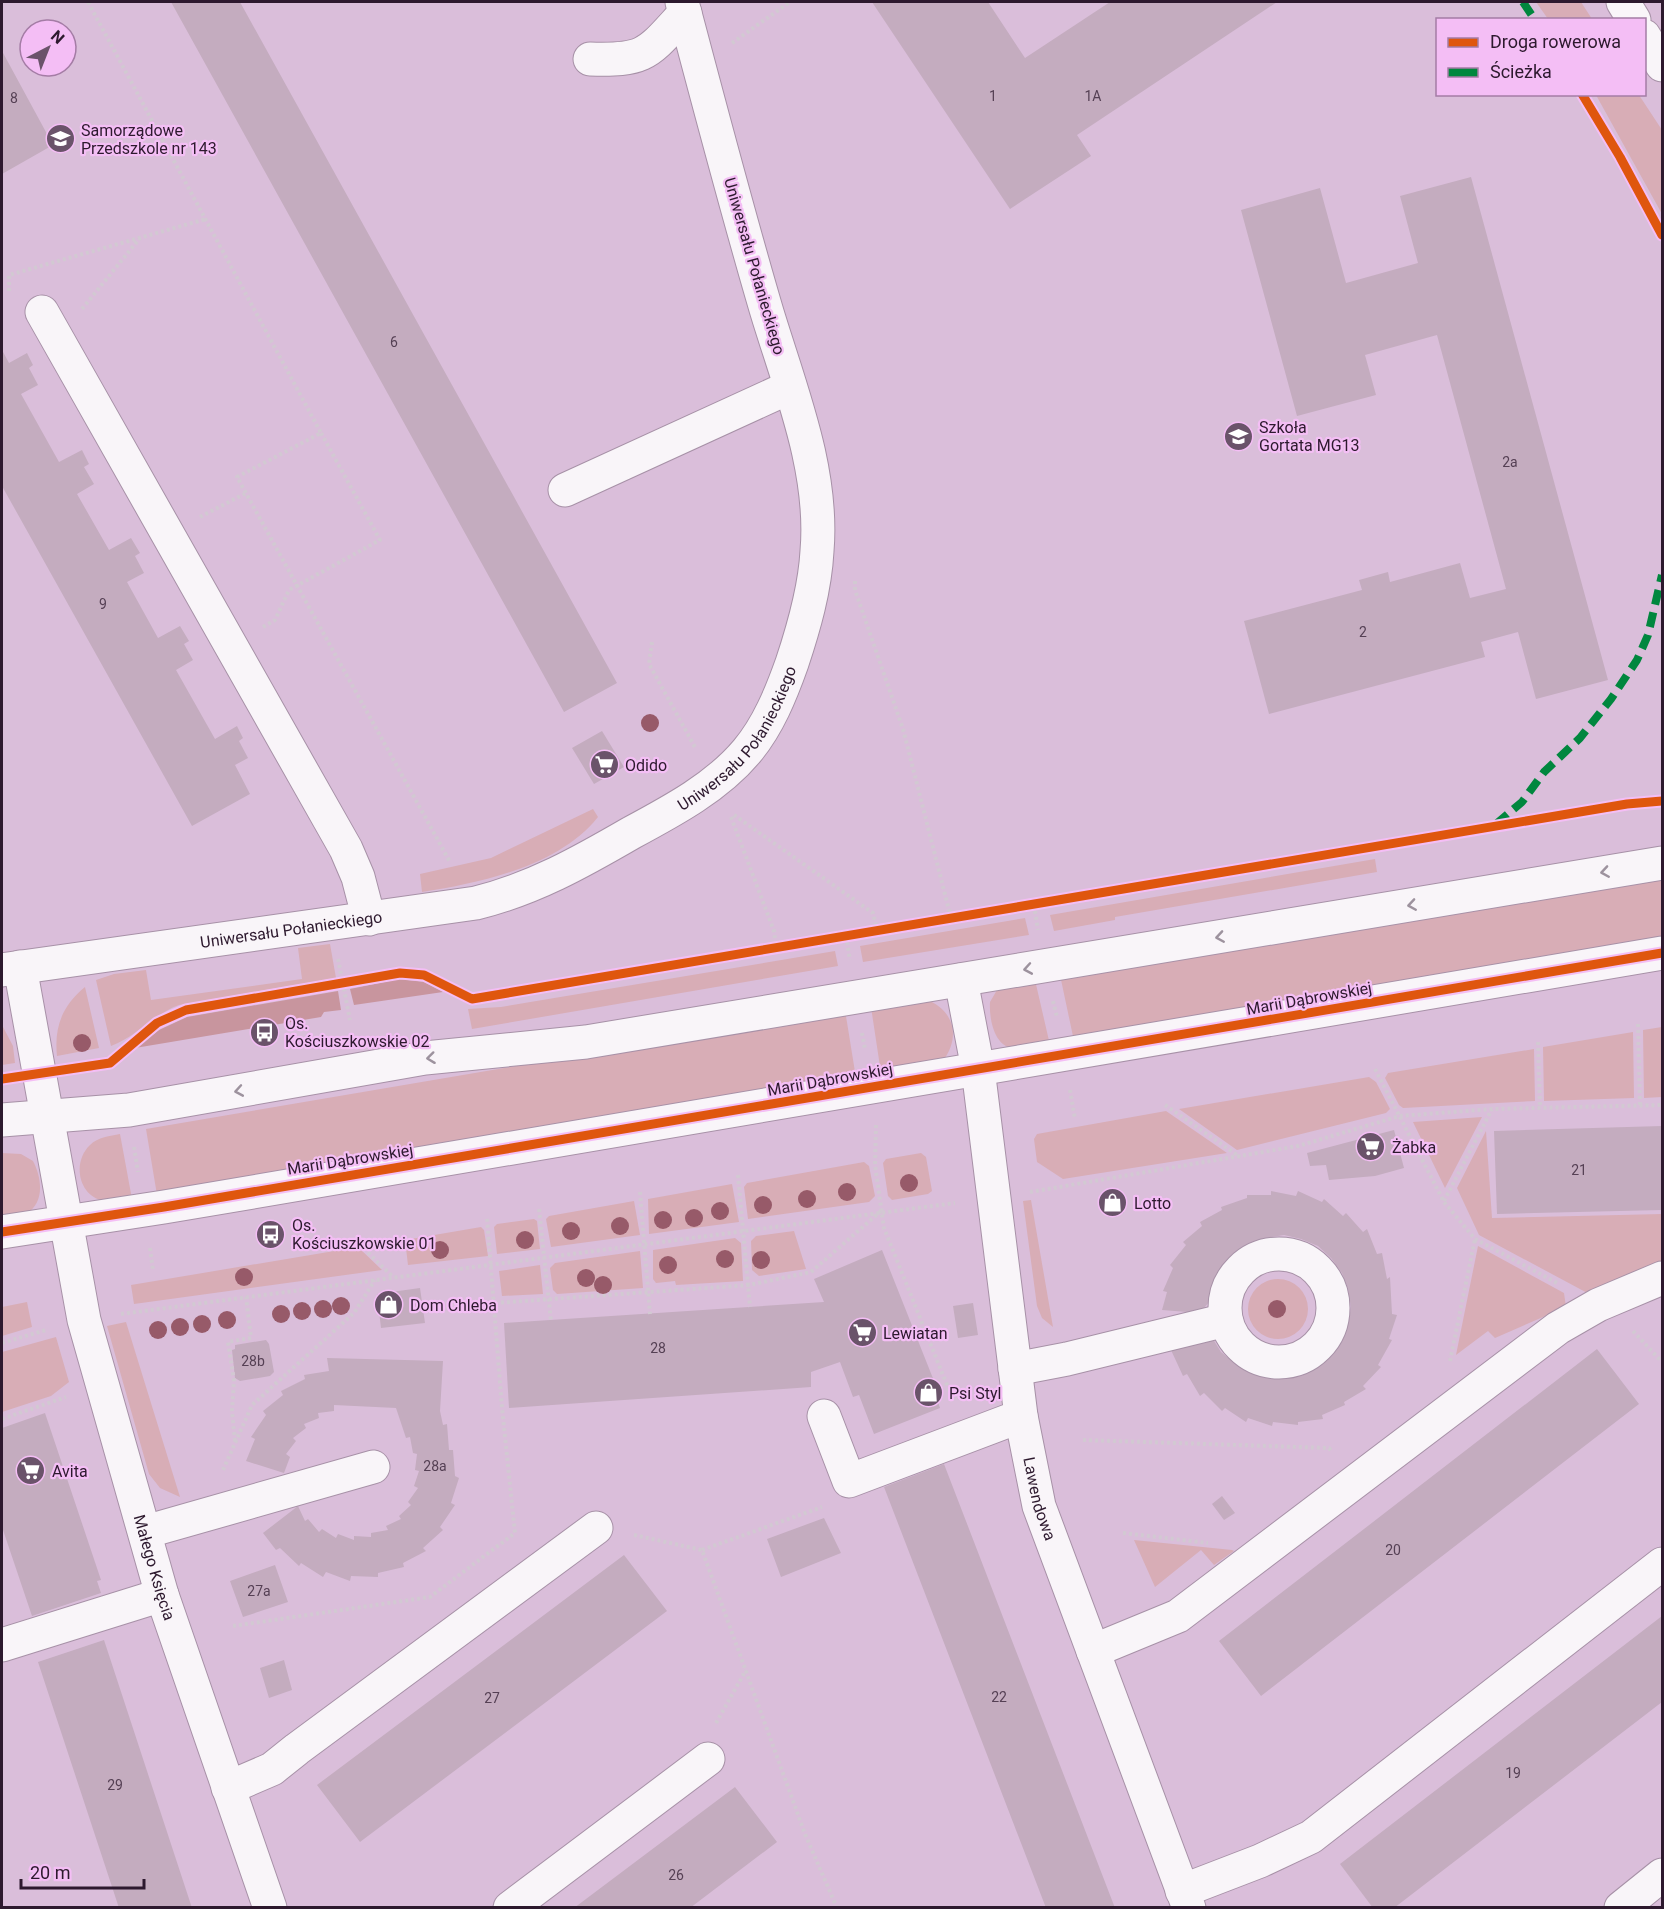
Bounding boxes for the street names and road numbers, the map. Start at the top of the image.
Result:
street label: Uniwersału Połanieckiego [720,175,789,357]
street label: Uniwersału Połanieckiego [674,664,800,815]
street label: Uniwersału Połanieckiego [199,907,383,952]
street label: Marii Dąbrowskiej [1245,978,1373,1019]
street label: Marii Dąbrowskiej [766,1059,894,1100]
street label: Marii Dąbrowskiej [286,1140,414,1179]
street label: Lawendowa [1019,1455,1060,1543]
street label: Małego Księcia [130,1512,179,1623]

